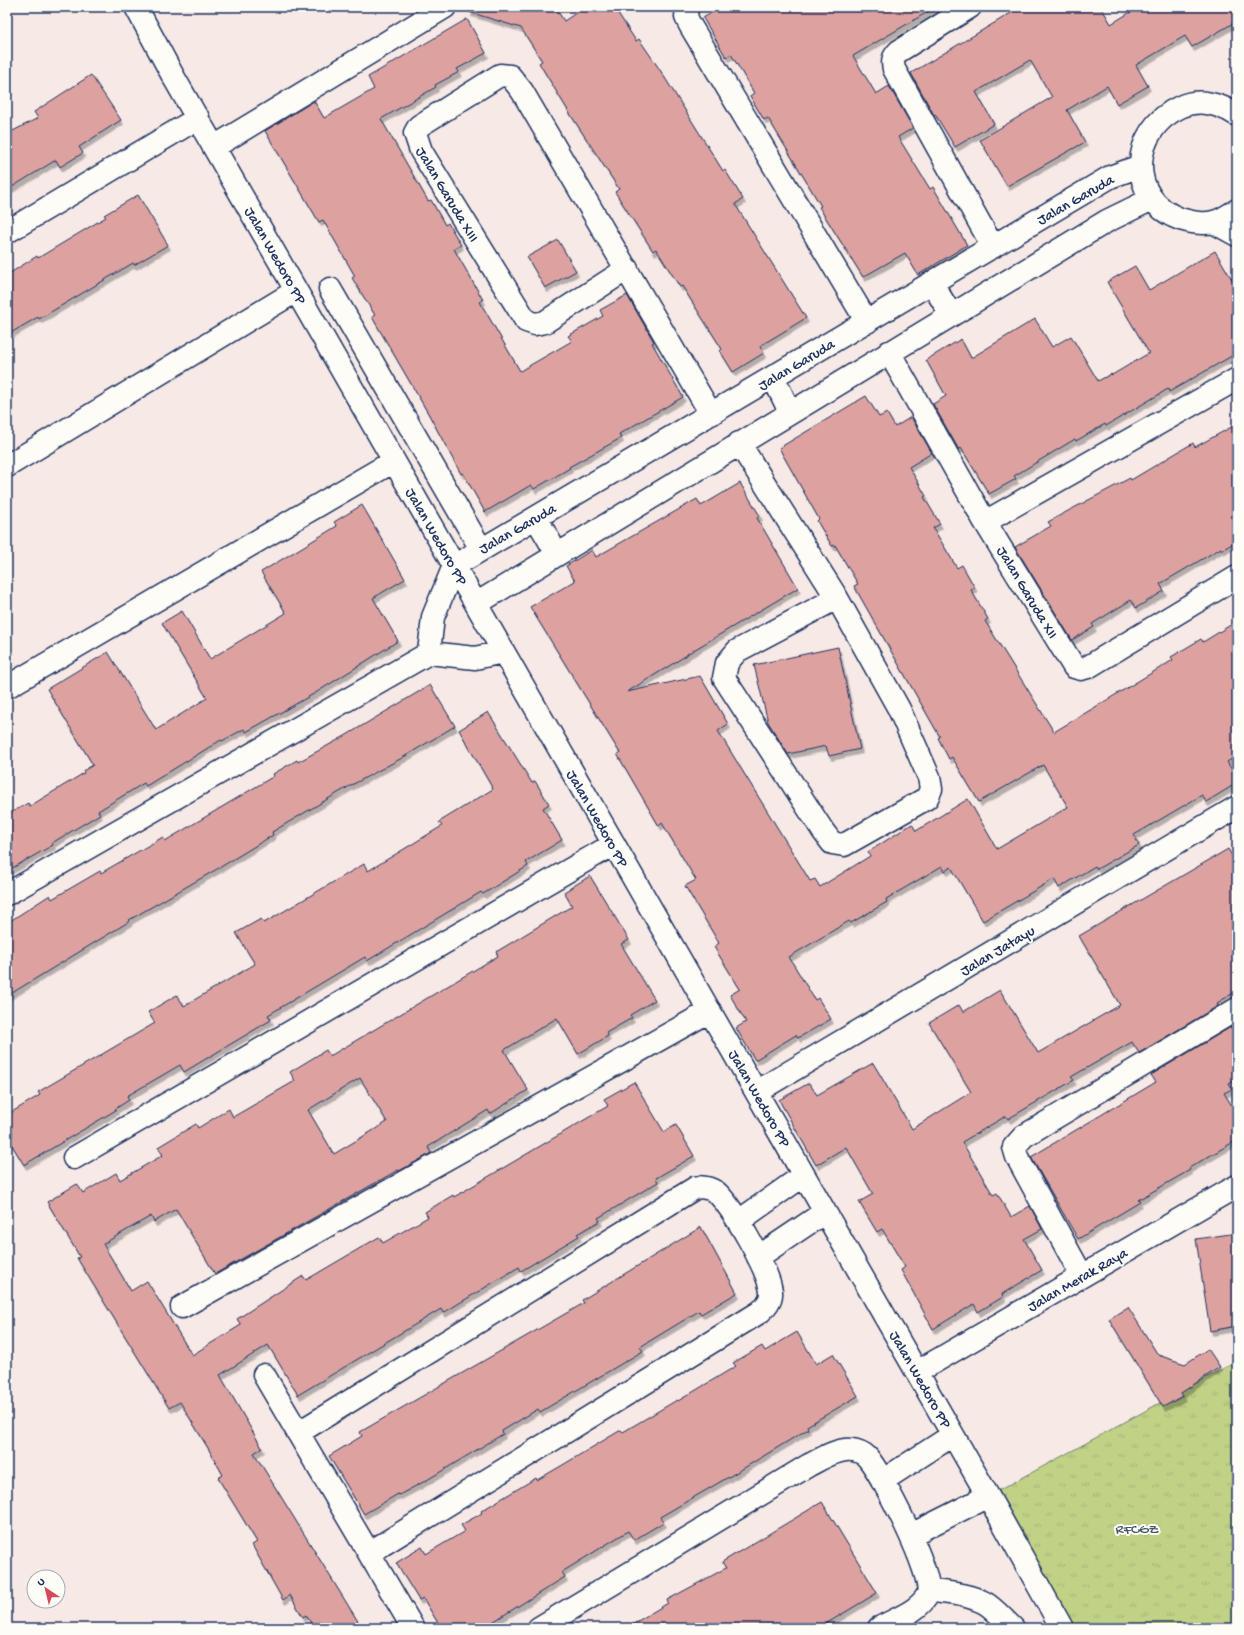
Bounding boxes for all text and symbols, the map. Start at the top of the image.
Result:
street label: Jalan Garuda XIII [411,144,482,246]
street label: Jalan Garuda [1034,171,1118,230]
street label: Jalan Wedoro PP [239,204,310,308]
street label: Jalan Garuda [756,336,839,396]
street label: Jalan Wedoro PP [400,485,471,589]
street label: Jalan Garuda [476,500,560,559]
street label: Jalan Garuda XII [992,544,1061,642]
street label: Jalan Wedoro PP [561,767,632,871]
street label: Jalan Jatayu [958,922,1039,981]
street label: Jalan Wedoro PP [723,1047,794,1151]
street label: Jalan Merak Raya [1025,1244,1132,1317]
street label: Jalan Wedoro PP [884,1328,955,1432]
park label: RFCGZ [1116,1521,1159,1539]
north arrow [26,1569,66,1609]
text: U [35,1575,48,1589]

